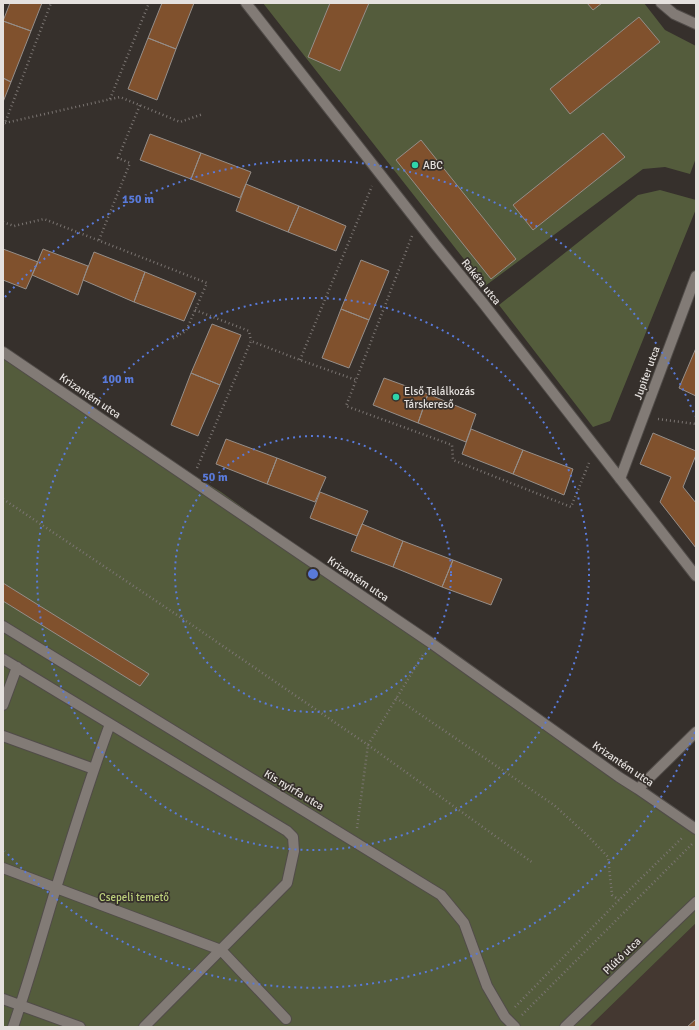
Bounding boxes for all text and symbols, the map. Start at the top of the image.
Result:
place label: ABC [423,159,443,172]
marker: ABC [410,160,420,170]
text: 150 m [122,192,154,207]
street label: Rakéta utca [459,256,504,308]
street label: Jupiter utca [631,344,663,402]
street label: Krizantém utca [57,371,124,422]
text: 100 m [102,372,134,387]
place label: Első Találkozás Társkereső [404,385,475,411]
marker: Első Találkozás Társkereső [391,392,401,402]
text: 50 m [202,470,228,485]
street label: Krizantém utca [325,554,392,605]
centre of rings [306,567,320,581]
street label: Krizantém utca [590,739,657,790]
street label: Kis nyírfa utca [262,767,327,813]
park label: Csepeli temető [99,891,169,904]
street label: Plútó utca [600,934,644,977]

